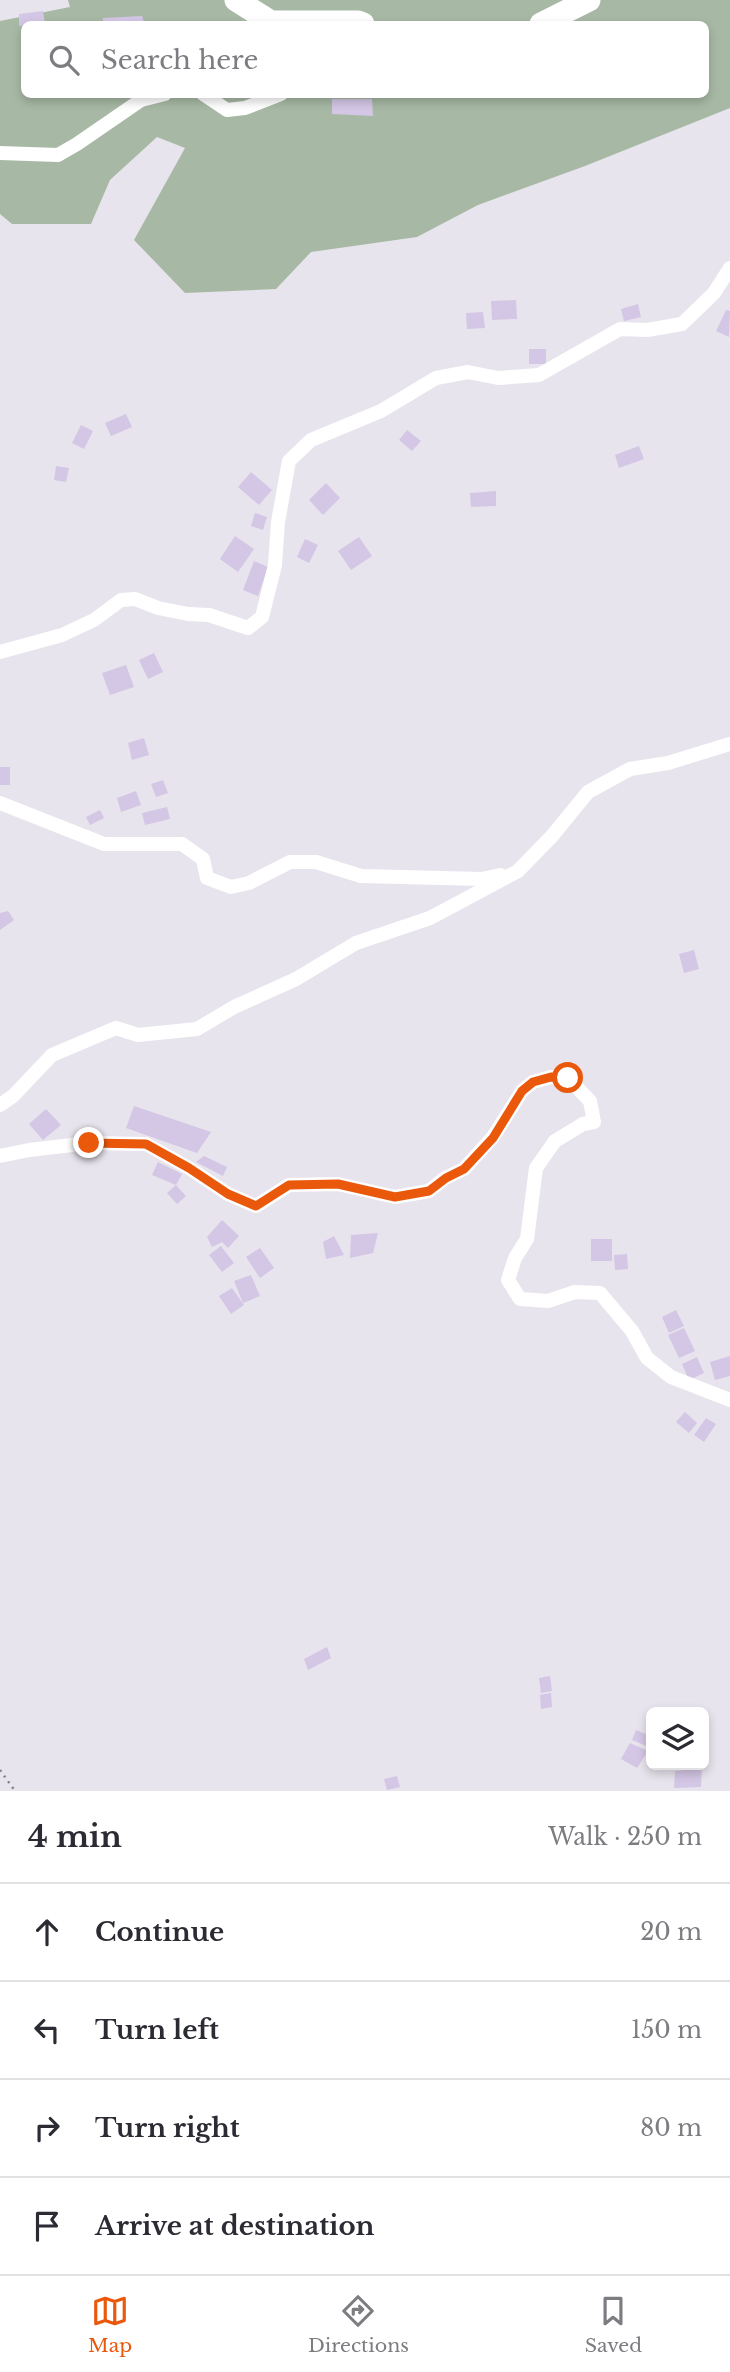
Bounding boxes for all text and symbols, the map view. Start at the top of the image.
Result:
search box [21,21,709,98]
icon: search [45,41,83,79]
text: Search here [101,44,258,76]
route start [552,1062,583,1093]
route end [73,1127,104,1158]
map controls [646,1707,709,1770]
button: layers [646,1707,709,1770]
text: 4 min [28,1818,122,1855]
text: Walk · 250 m [548,1823,702,1851]
icon: ahead [28,1913,66,1951]
text: Continue [95,1916,224,1948]
text: 20 m [640,1918,702,1946]
icon: left [28,2011,66,2049]
text: Turn left [95,2014,219,2046]
text: 150 m [631,2016,702,2044]
icon: right [28,2109,66,2147]
text: Turn right [95,2112,240,2144]
text: 80 m [640,2114,702,2142]
icon: arrive [28,2207,66,2245]
text: Arrive at destination [95,2210,375,2242]
tab: Map [88,2292,132,2357]
tab: Directions [308,2292,409,2357]
tab: Saved [585,2292,642,2357]

